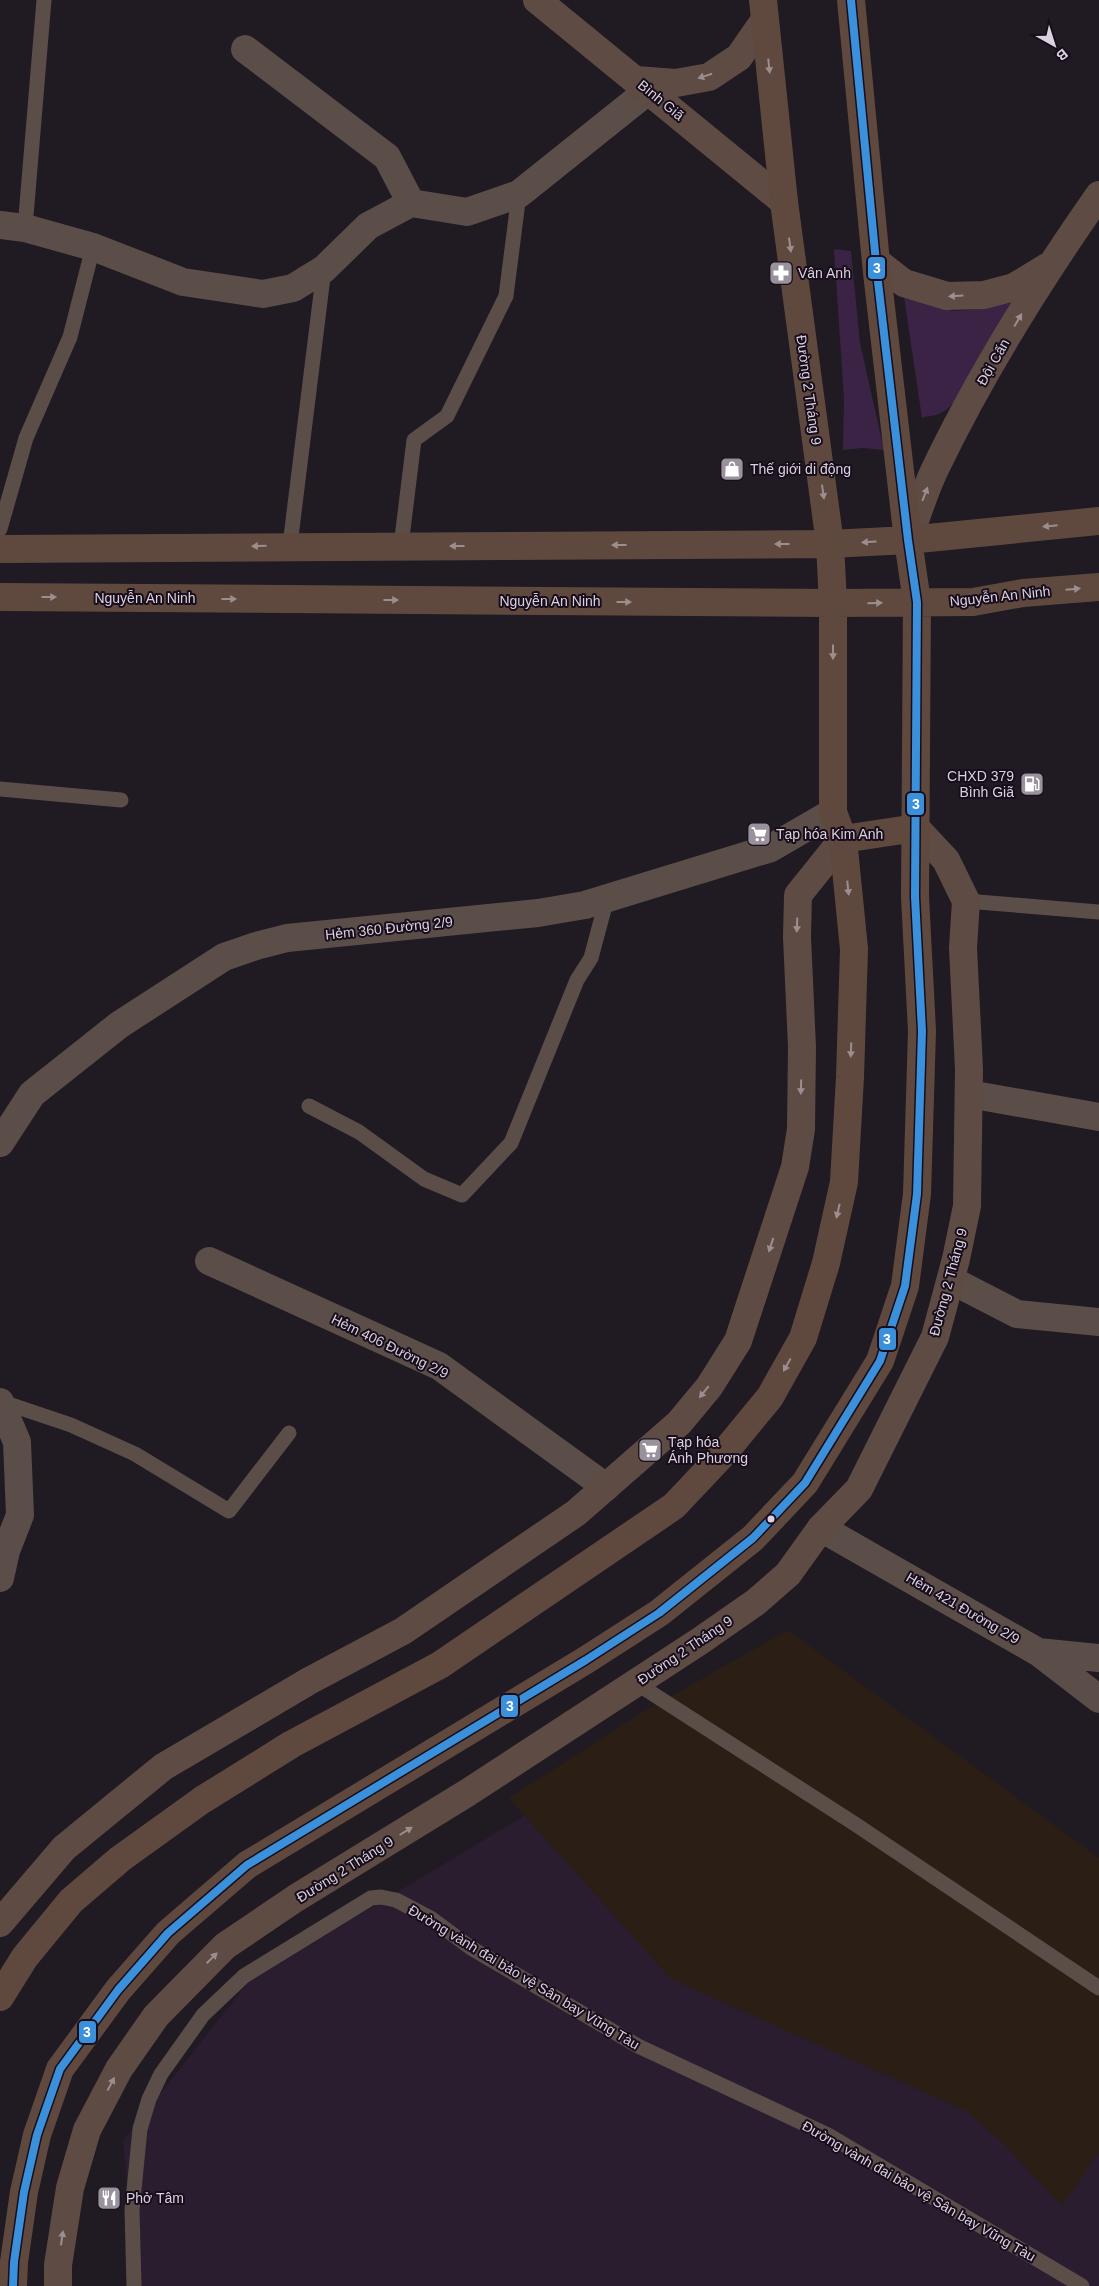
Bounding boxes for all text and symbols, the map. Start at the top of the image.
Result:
north arrow [1029,20,1079,70]
text: B [1053,46,1071,65]
one-way arrow [765,58,773,74]
one-way arrow [697,73,712,81]
street label: Bình Giã [635,77,687,123]
one-way arrow [786,237,794,253]
line badge: 3 [867,256,886,280]
pharmacy icon: Vân Anh [768,260,794,286]
text: 3 [873,260,881,276]
place label: Vân Anh [798,265,851,281]
one-way arrow [948,292,964,300]
one-way arrow [1013,314,1022,327]
street label: Đường 2 Tháng 9 [793,334,825,446]
street label: Đội Cấn [973,336,1013,388]
shop icon: Thế giới di động [719,456,745,482]
place label: Thế giới di động [750,461,851,477]
one-way arrow [820,485,828,501]
one-way arrow [922,487,929,502]
one-way arrow [1042,522,1058,530]
one-way arrow [861,538,877,546]
one-way arrow [773,540,789,548]
one-way arrow [611,541,627,549]
one-way arrow [251,542,267,550]
one-way arrow [448,542,464,550]
street label: Nguyễn An Ninh [949,583,1051,609]
one-way arrow [1065,585,1081,593]
street label: Nguyễn An Ninh [94,590,196,606]
street label: Nguyễn An Ninh [499,593,601,609]
one-way arrow [41,594,57,602]
one-way arrow [221,595,237,603]
one-way arrow [383,596,399,604]
one-way arrow [616,598,632,606]
one-way arrow [868,599,884,607]
one-way arrow [829,644,837,660]
place label: CHXD 379 Bình Giã [947,768,1014,800]
fuel station icon: CHXD 379 Bình Giã [1019,771,1045,797]
line badge: 3 [906,792,925,816]
text: 3 [912,796,920,812]
supermarket icon: Tạp hóa Kim Anh [746,821,772,847]
place label: Tạp hóa Kim Anh [776,826,883,842]
one-way arrow [844,880,852,896]
street label: Hẻm 360 Đường 2/9 [324,913,454,943]
one-way arrow [793,917,801,933]
one-way arrow [847,1042,855,1058]
one-way arrow [797,1079,805,1095]
one-way arrow [834,1204,842,1219]
street label: Đường 2 Tháng 9 [926,1226,970,1338]
one-way arrow [767,1238,774,1253]
street label: Hẻm 406 Đường 2/9 [329,1311,451,1381]
line badge: 3 [878,1327,897,1351]
text: 3 [883,1331,891,1347]
one-way arrow [783,1358,792,1372]
one-way arrow [699,1386,710,1399]
place label: Tạp hóa Ánh Phương [668,1434,748,1466]
supermarket icon: Tạp hóa Ánh Phương [637,1437,663,1463]
unlabelled marker [766,1514,776,1524]
street label: Hẻm 421 Đường 2/9 [903,1569,1023,1647]
street label: Đường 2 Tháng 9 [635,1612,736,1688]
line badge: 3 [500,1694,519,1718]
text: 3 [506,1698,514,1714]
one-way arrow [400,1826,413,1835]
street label: Đường 2 Tháng 9 [294,1833,396,1905]
street label: Đường vành đai bảo vệ Sân bay Vũng Tàu [406,1901,642,2053]
one-way arrow [206,1952,218,1964]
line badge: 3 [78,2020,97,2044]
text: 3 [83,2024,91,2040]
one-way arrow [107,2077,115,2091]
street label: Đường vành đai bảo vệ Sân bay Vũng Tàu [800,2117,1038,2265]
restaurant icon: Phở Tâm [96,2185,122,2211]
place label: Phở Tâm [126,2190,184,2206]
one-way arrow [58,2229,66,2245]

